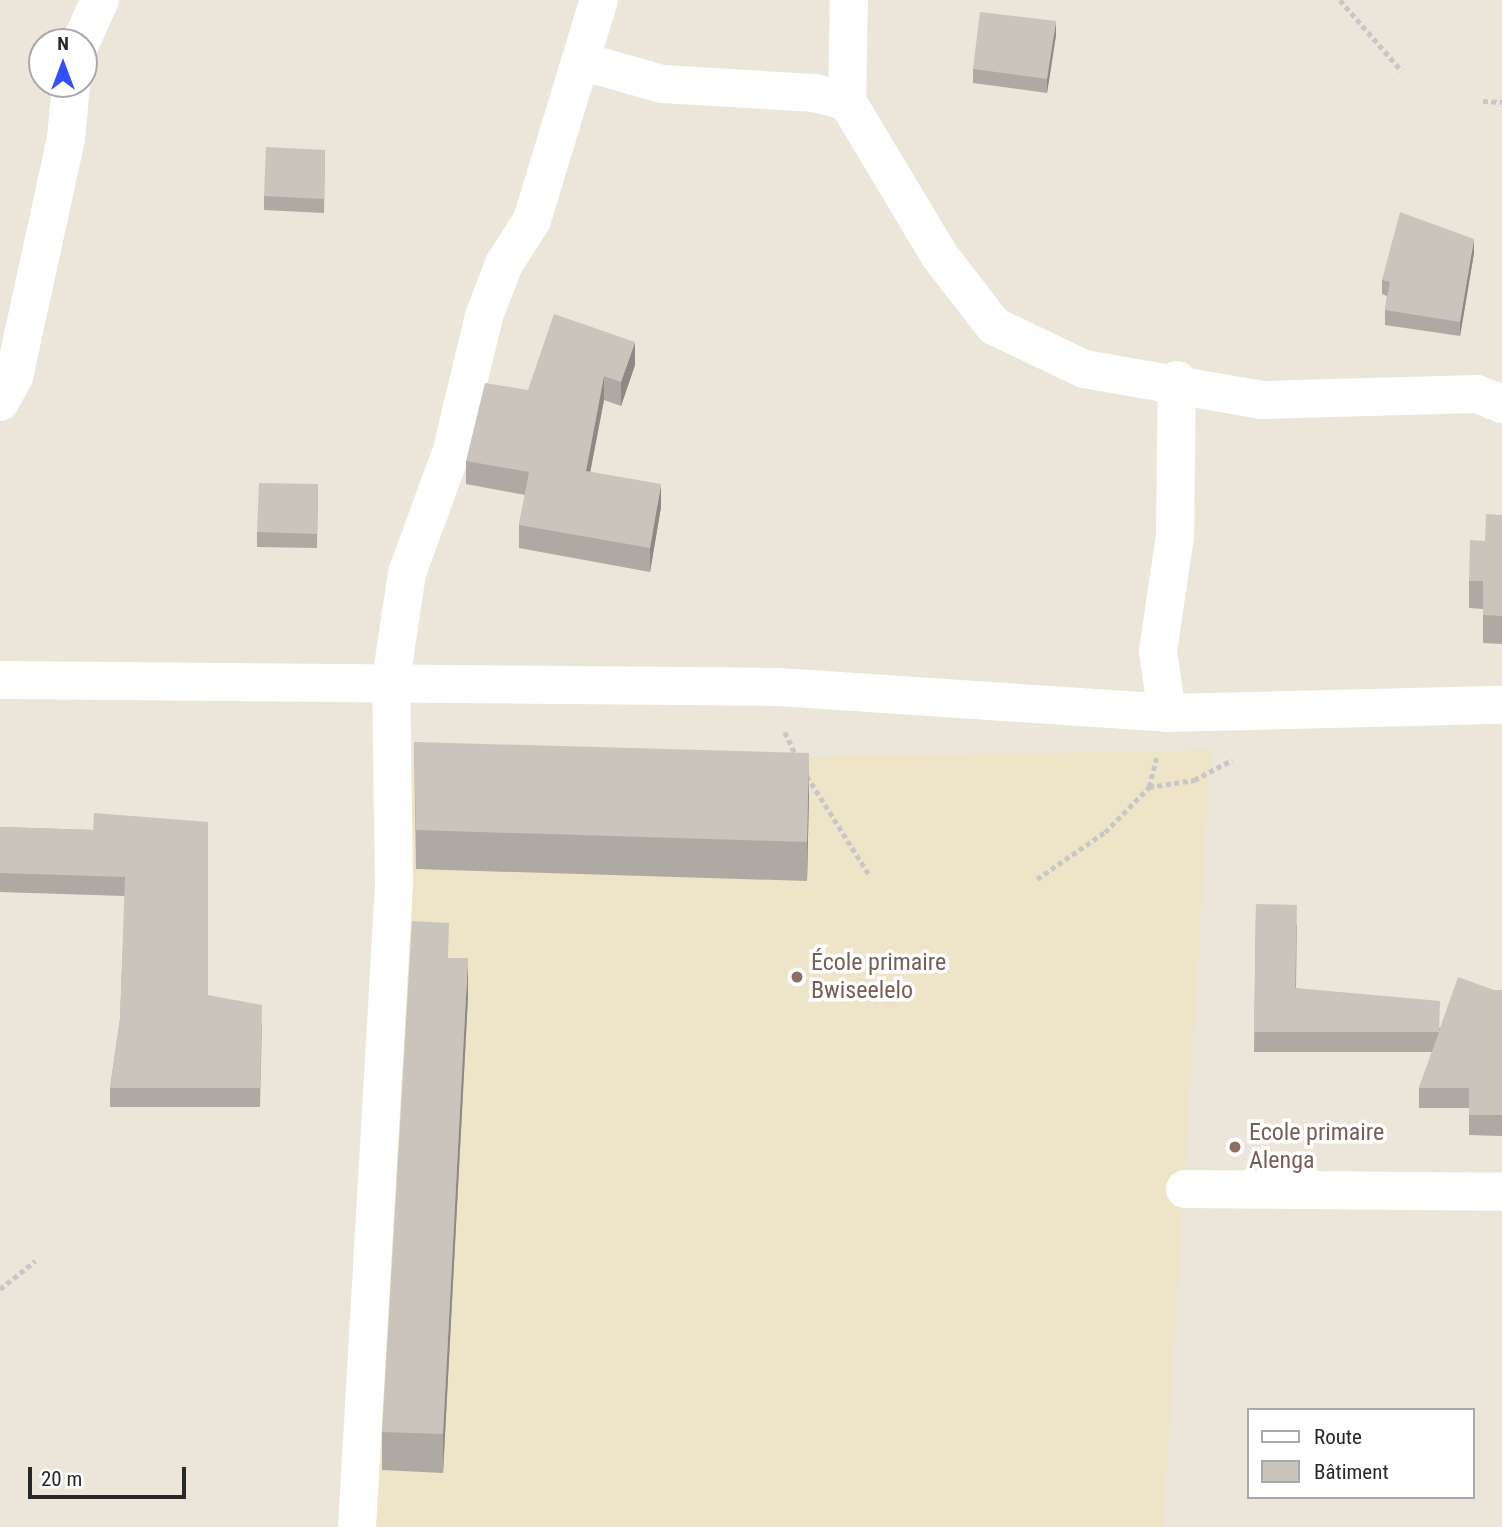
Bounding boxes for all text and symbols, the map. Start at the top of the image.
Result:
north arrow [28,28,98,98]
text: N [57,32,69,55]
place label: École primaire Bwiseelelo [811,949,946,1005]
marker: École primaire Bwiseelelo [789,969,805,985]
place label: Ecole primaire Alenga [1249,1119,1384,1175]
marker: Ecole primaire Alenga [1227,1139,1243,1155]
legend [1246,1408,1474,1499]
text: Route [1314,1425,1362,1449]
scale bar [32,1454,189,1498]
text: Bâtiment [1314,1460,1389,1484]
text: 20 m [41,1467,82,1491]

